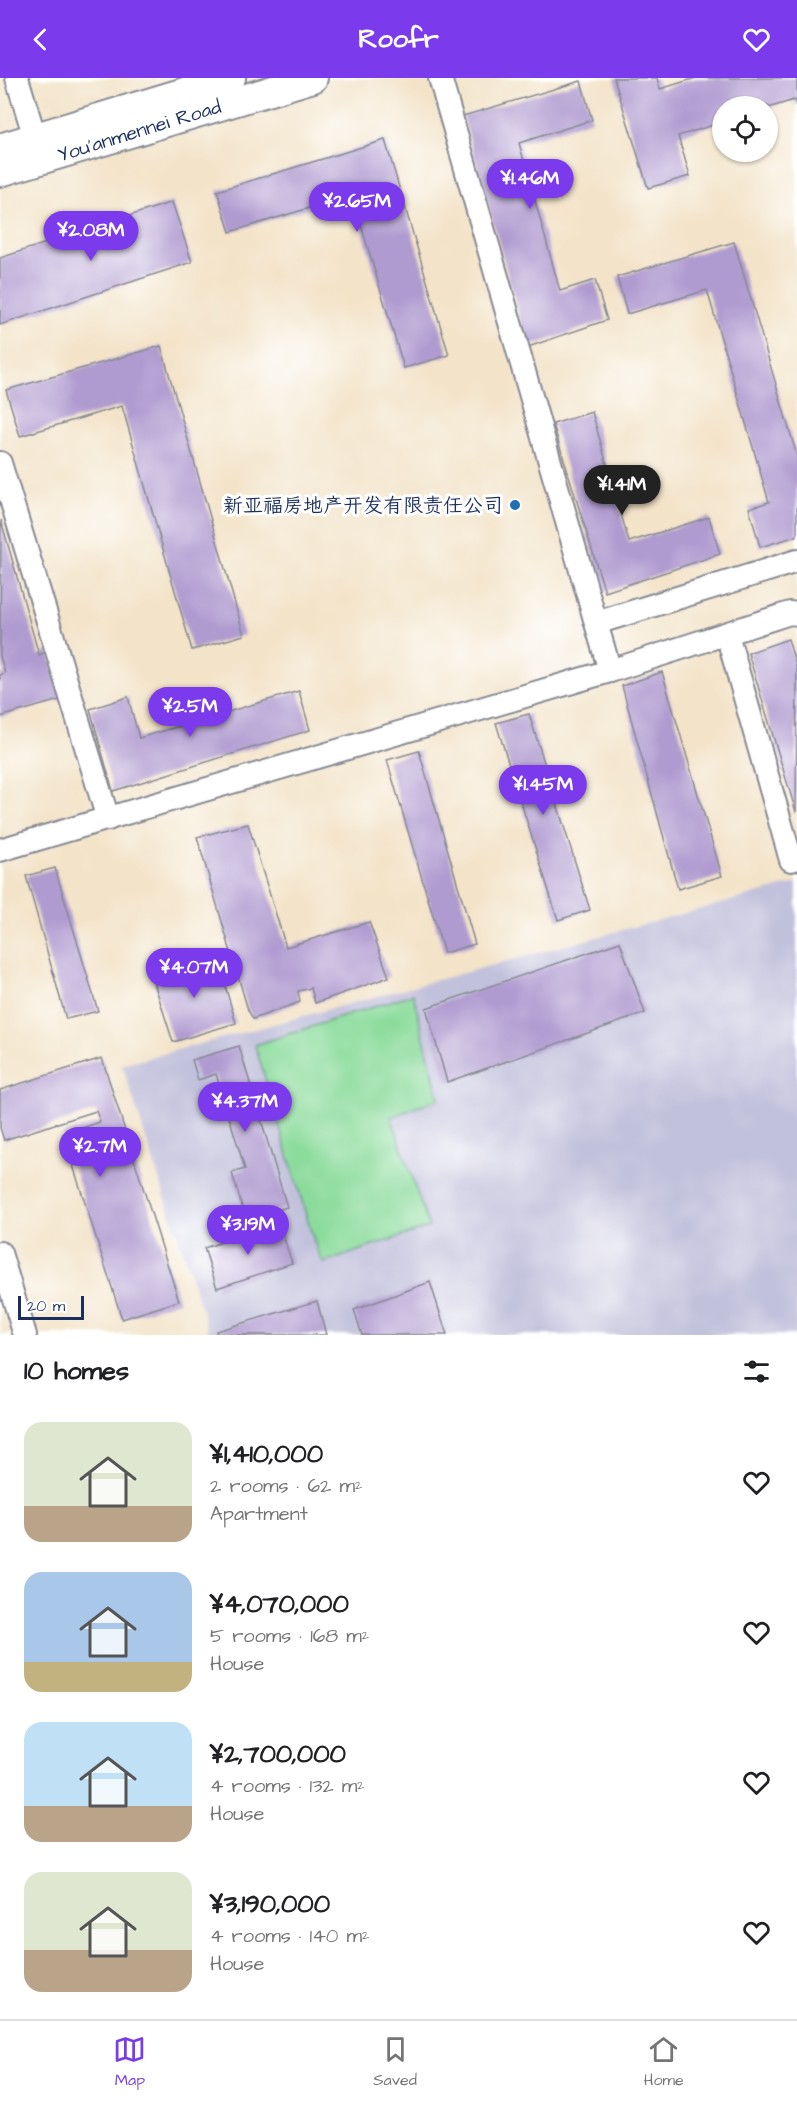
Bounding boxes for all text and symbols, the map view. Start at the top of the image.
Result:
text: Roofr [358,20,439,58]
icon: back [24,23,57,56]
icon: heart [740,23,773,56]
street label: You'anmennei Road [54,93,225,169]
map controls [712,96,778,162]
button: locate [712,96,778,162]
pin: ¥1.46M [481,159,579,210]
text: ¥1.46M [501,164,559,192]
pin: ¥2.65M [308,182,406,233]
text: ¥2.65M [323,187,391,215]
pin: ¥2.08M [42,211,140,262]
text: ¥2.08M [57,216,125,244]
pin: ¥1.41M [573,465,671,516]
text: ¥1.41M [598,470,646,498]
place label: 新亚福房地产开发有限责任公司 [223,492,503,520]
marker: 新亚福房地产开发有限责任公司 [508,498,522,512]
pin: ¥2.5M [148,687,232,738]
text: ¥2.5M [162,692,218,720]
pin: ¥1.45M [494,765,592,816]
text: ¥1.45M [513,770,573,798]
pin: ¥4.07M [145,948,243,999]
text: ¥4.07M [160,953,228,981]
pin: ¥4.37M [196,1082,294,1133]
text: ¥4.37M [212,1087,278,1115]
pin: ¥2.7M [58,1127,142,1178]
text: ¥2.7M [73,1132,127,1160]
pin: ¥3.19M [199,1205,297,1256]
text: ¥3.19M [221,1210,275,1238]
scale bar [18,1293,84,1320]
text: 20 m [27,1295,65,1317]
text: 10 homes [24,1353,129,1389]
icon: filters [740,1355,773,1388]
text: ¥1,410,000 [210,1436,323,1472]
icon: home [72,1446,144,1518]
icon: heart [740,1466,773,1499]
text: 2 rooms · 62 m² [210,1472,362,1500]
text: Apartment [210,1500,308,1528]
text: ¥4,070,000 [210,1586,349,1622]
icon: home [72,1596,144,1668]
icon: heart [740,1616,773,1649]
text: 5 rooms · 168 m² [210,1622,369,1650]
text: House [210,1650,264,1678]
text: ¥2,700,000 [210,1736,346,1772]
icon: home [72,1746,144,1818]
icon: heart [740,1766,773,1799]
text: 4 rooms · 132 m² [210,1772,365,1800]
text: House [210,1800,264,1828]
text: ¥3,190,000 [210,1886,330,1922]
icon: home [72,1896,144,1968]
icon: heart [740,1916,773,1949]
text: 4 rooms · 140 m² [210,1922,369,1950]
text: House [210,1950,264,1978]
tab: Map [113,2033,146,2091]
tab: Saved [373,2033,417,2091]
tab: Home [644,2033,684,2091]

